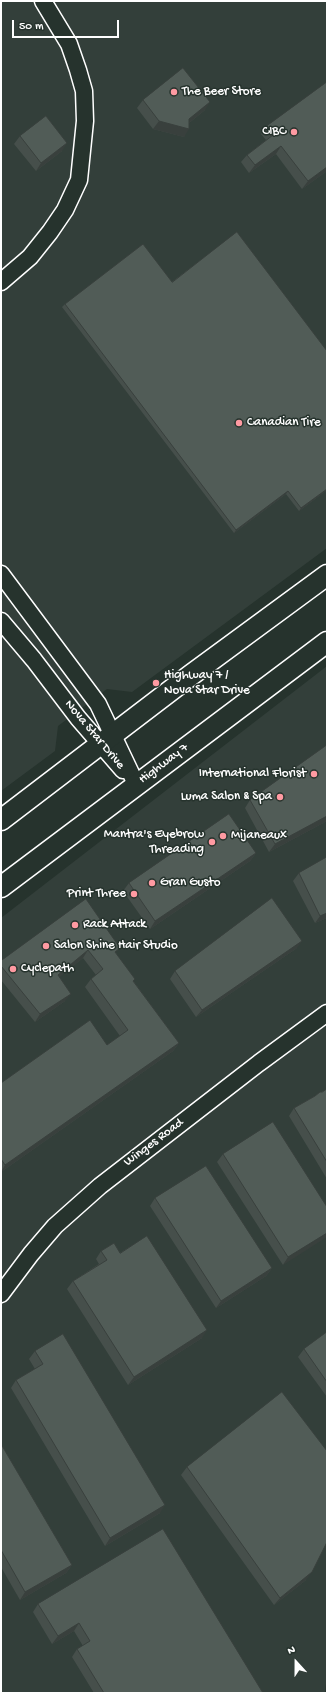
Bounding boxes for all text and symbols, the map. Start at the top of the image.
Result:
scale bar [14,12,121,38]
text: 50 m [19,20,44,34]
place label: The Beer Store [182,84,261,100]
marker: The Beer Store [169,87,179,97]
place label: CIBC [262,124,286,140]
marker: CIBC [289,127,299,137]
place label: Canadian Tire [247,415,321,431]
marker: Canadian Tire [234,418,244,428]
place label: Highway 7 / Nova Star Drive [164,668,250,699]
marker: Highway 7 / Nova Star Drive [151,678,161,688]
street label: Nova Star Drive [60,697,128,773]
street label: Highway 7 [136,740,192,788]
place label: International Florist [199,766,306,782]
marker: International Florist [309,769,319,779]
place label: Luma Salon & Spa [181,789,272,805]
marker: Luma Salon & Spa [275,792,285,802]
place label: Mantra's Eyebrow Threading [104,827,204,858]
place label: Mijaneaux [231,828,287,844]
marker: Mijaneaux [218,831,228,841]
marker: Mantra's Eyebrow Threading [207,837,217,847]
place label: Gran Gusto [160,875,220,891]
marker: Gran Gusto [147,878,157,888]
place label: Print Three [67,886,126,902]
marker: Print Three [129,889,139,899]
place label: Rack Attack [83,917,146,933]
marker: Rack Attack [70,920,80,930]
place label: Salon Shine Hair Studio [54,938,178,954]
marker: Salon Shine Hair Studio [41,941,51,951]
place label: Cyclepath [21,961,74,977]
marker: Cyclepath [8,964,18,974]
street label: Winges Road [121,1116,187,1170]
north arrow [276,1642,316,1682]
text: N [286,1644,297,1658]

